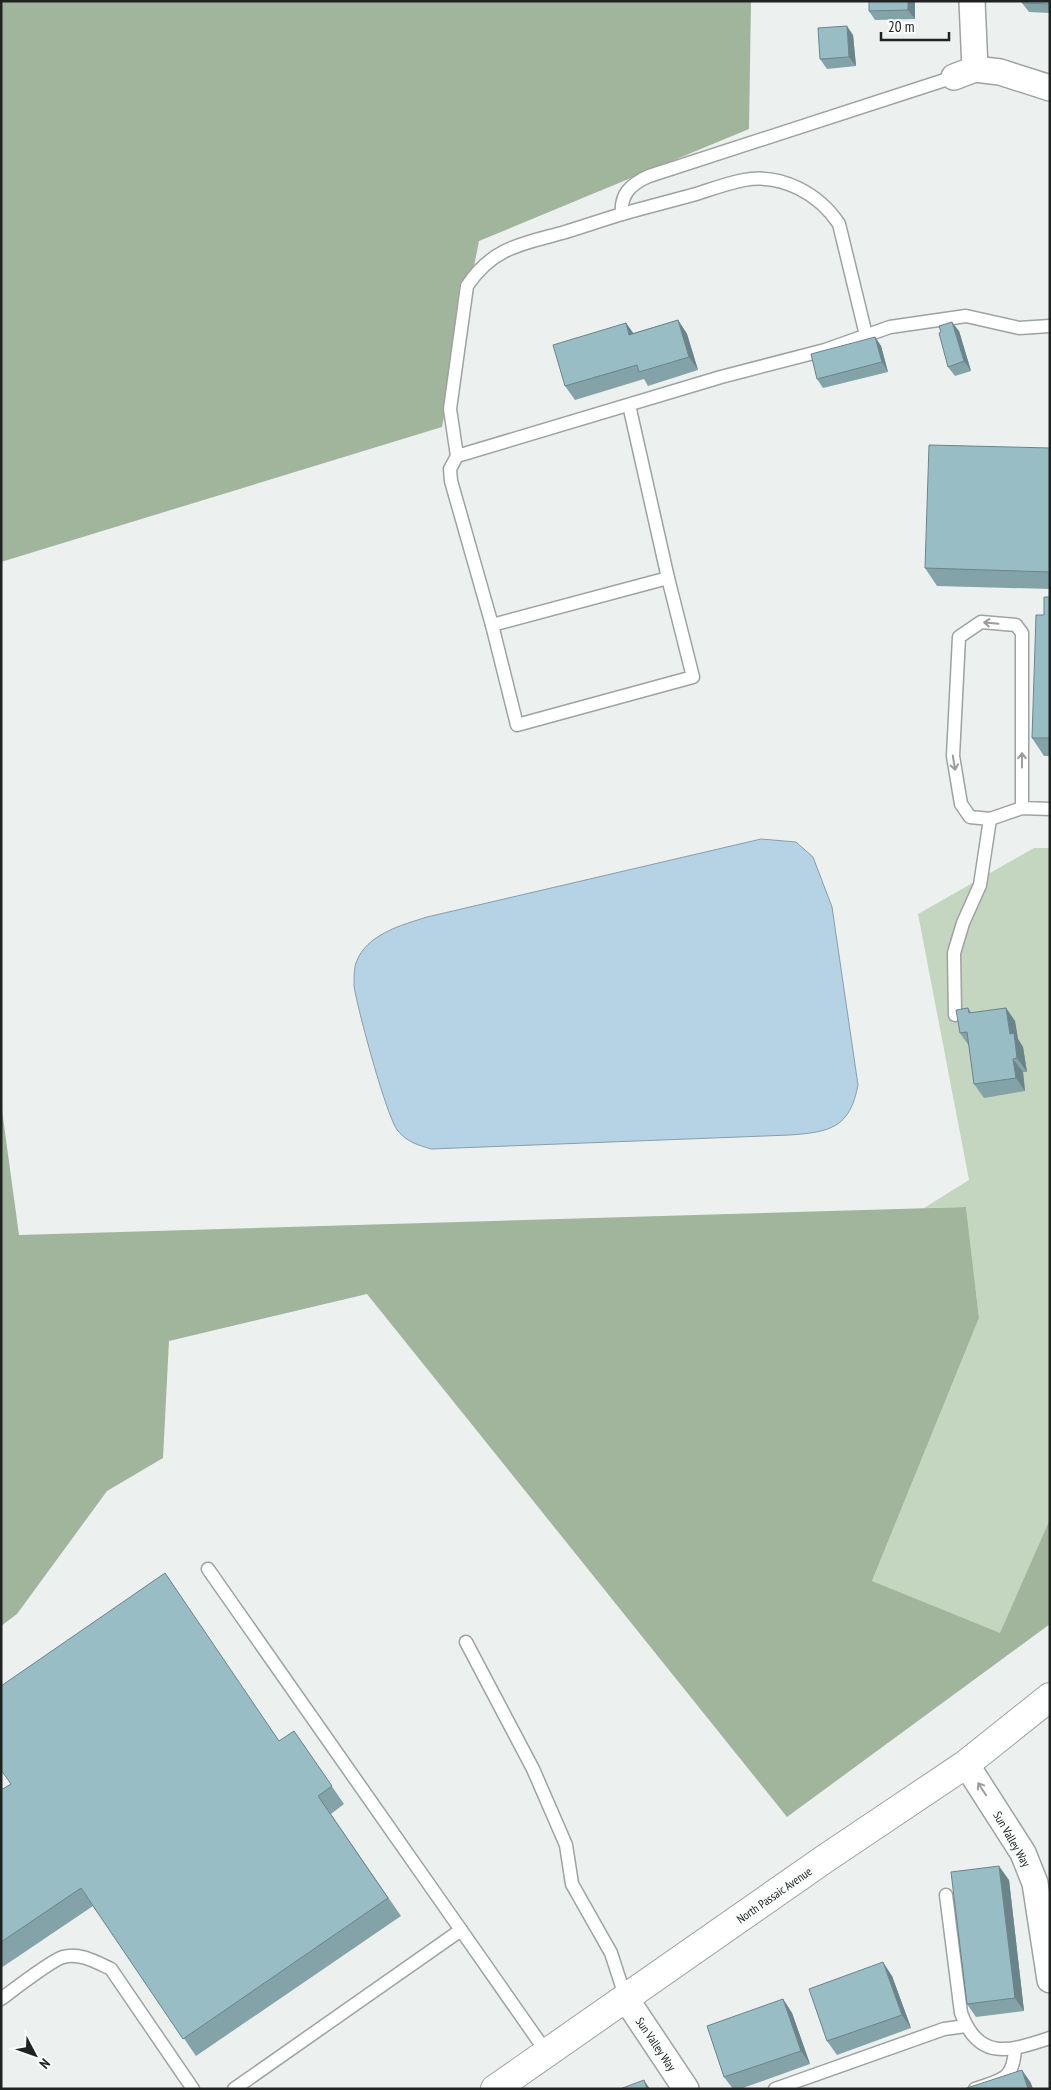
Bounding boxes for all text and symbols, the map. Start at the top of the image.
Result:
scale bar [881,10,948,42]
text: 20 m [888,17,914,36]
one-way arrow [983,618,999,627]
one-way arrow [1017,752,1027,768]
one-way arrow [949,755,959,771]
one-way arrow [976,1783,986,1797]
street label: Sun Valley Way [990,1809,1034,1870]
street label: North Passaic Avenue [734,1863,815,1926]
street label: Sun Valley Way [633,2014,680,2074]
north arrow [10,2030,60,2080]
text: N [36,2055,54,2072]

